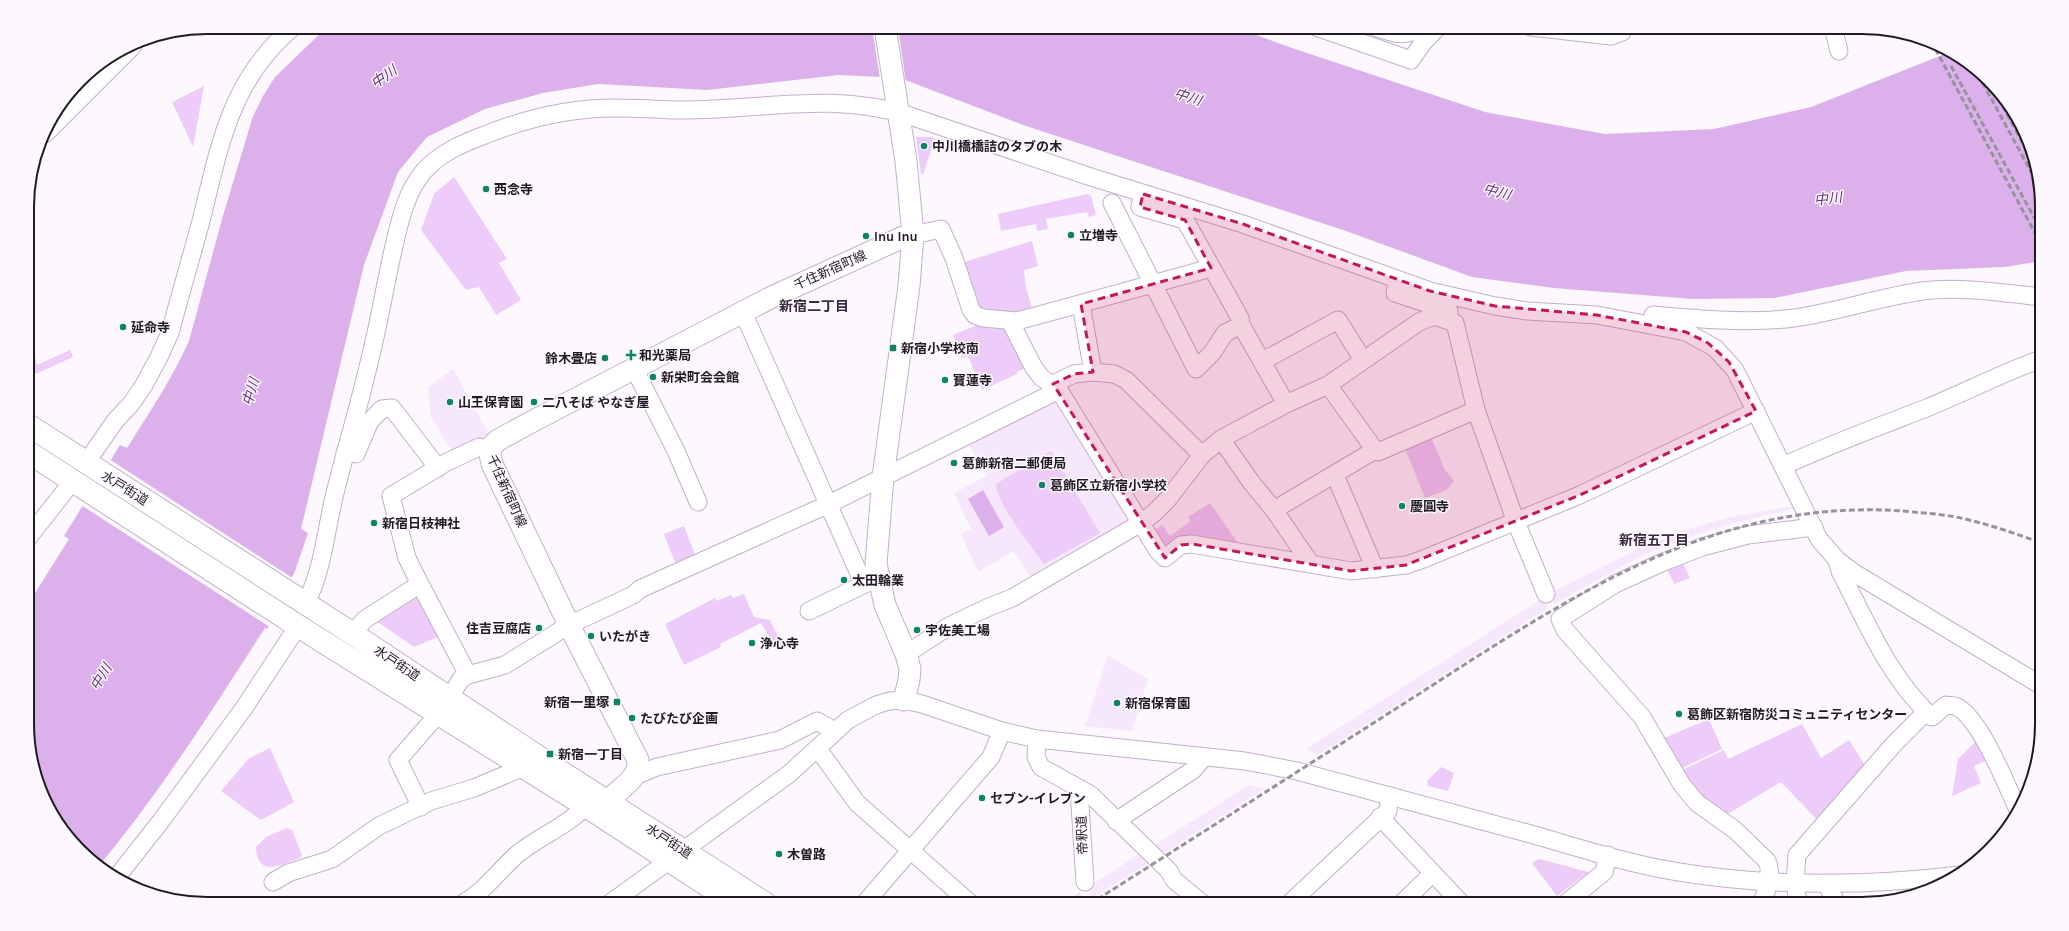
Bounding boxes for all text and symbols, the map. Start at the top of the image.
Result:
water label: 中川 [368,61,402,92]
water label: 中川 [1172,85,1206,110]
place label: 中川橋橋詰のタブの木 [932,139,1063,154]
marker: 中川橋橋詰のタブの木 [919,141,929,151]
water label: 中川 [1481,180,1515,204]
place label: 西念寺 [494,182,533,197]
marker: 西念寺 [481,184,491,194]
water label: 中川 [1813,189,1845,209]
place label: 立増寺 [1079,228,1118,243]
place label: Inu Inu [874,229,918,244]
marker: 立増寺 [1066,230,1076,240]
marker: Inu Inu [861,231,871,241]
street label: 千住新宿町線 [791,247,869,293]
district label: 新宿二丁目 [779,298,849,315]
place label: 延命寺 [131,320,170,335]
marker: 延命寺 [118,322,128,332]
place label: 新宿小学校南 [901,341,979,356]
marker: 新宿小学校南 [888,343,898,353]
place label: 和光薬局 [639,348,691,363]
marker: 和光薬局 [626,350,636,360]
place label: 鈴木畳店 [545,351,597,366]
marker: 鈴木畳店 [600,353,610,363]
place label: 新栄町会会館 [661,370,739,385]
marker: 新栄町会会館 [648,372,658,382]
place label: 寶蓮寺 [953,373,992,388]
water label: 中川 [239,374,264,408]
marker: 寶蓮寺 [940,375,950,385]
place label: 山王保育園 [458,395,523,410]
place label: 二八そば やなぎ屋 [542,395,649,410]
marker: 山王保育園 [445,397,455,407]
marker: 二八そば やなぎ屋 [529,397,539,407]
street label: 千住新宿町線 [484,452,530,530]
place label: 葛飾新宿二郵便局 [962,456,1066,471]
marker: 葛飾新宿二郵便局 [949,458,959,468]
street label: 水戸街道 [99,468,151,508]
place label: 葛飾区立新宿小学校 [1050,478,1167,493]
marker: 葛飾区立新宿小学校 [1037,480,1047,490]
place label: 慶圓寺 [1410,499,1449,514]
marker: 慶圓寺 [1397,501,1407,511]
place label: 新宿日枝神社 [382,516,460,531]
marker: 新宿日枝神社 [369,518,379,528]
district label: 新宿五丁目 [1619,532,1689,549]
place label: 太田輪業 [852,573,904,588]
marker: 太田輪業 [839,575,849,585]
place label: 住吉豆腐店 [466,621,531,636]
marker: 住吉豆腐店 [534,623,544,633]
place label: 宇佐美工場 [925,623,990,638]
marker: 宇佐美工場 [912,625,922,635]
place label: いたがき [599,629,651,644]
marker: いたがき [586,631,596,641]
place label: 浄心寺 [760,636,799,651]
marker: 浄心寺 [747,638,757,648]
street label: 水戸街道 [371,642,423,684]
water label: 中川 [86,659,117,693]
place label: 新宿一里塚 [544,695,609,710]
place label: 新宿保育園 [1125,696,1190,711]
marker: 新宿一里塚 [612,697,622,707]
marker: 新宿保育園 [1112,698,1122,708]
place label: 葛飾区新宿防災コミュニティセンター [1687,707,1907,722]
marker: 葛飾区新宿防災コミュニティセンター [1674,709,1684,719]
place label: たびたび企画 [640,711,718,726]
marker: たびたび企画 [627,713,637,723]
place label: 新宿一丁目 [558,747,623,762]
marker: 新宿一丁目 [545,749,555,759]
place label: セブン-イレブン [990,791,1086,806]
marker: セブン-イレブン [977,793,987,803]
street label: 帝釈道 [1073,815,1091,855]
street label: 水戸街道 [643,821,695,861]
place label: 木曽路 [787,847,826,862]
marker: 木曽路 [774,849,784,859]

